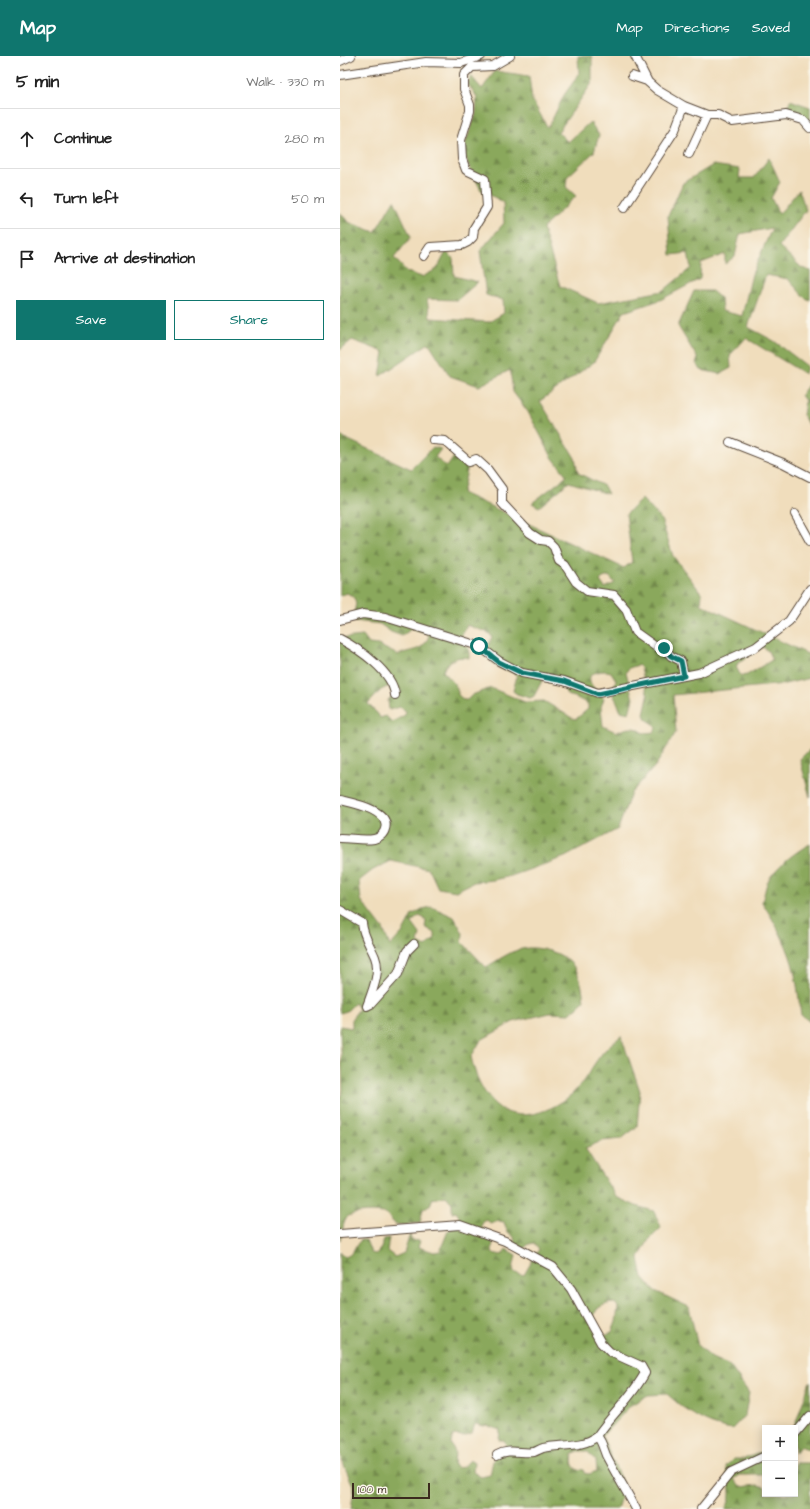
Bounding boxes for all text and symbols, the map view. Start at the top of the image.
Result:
text: Map [20,15,56,42]
text: Map [616,18,643,38]
text: Directions [665,18,730,38]
text: Saved [752,18,790,38]
text: 5 min [16,70,59,94]
text: Walk · 330 m [246,73,324,91]
icon: ahead [16,128,38,150]
text: Continue [54,128,112,149]
text: 280 m [285,130,324,148]
icon: left [16,188,38,210]
text: Turn left [54,188,118,209]
text: 50 m [291,190,324,208]
icon: arrive [16,248,38,270]
text: Arrive at destination [54,248,195,269]
button: Save [16,300,166,340]
button: Share [174,300,324,340]
route start [470,637,488,655]
route end [655,639,673,657]
map controls [762,1425,798,1497]
button: + [762,1425,798,1461]
button: − [762,1461,798,1497]
scale bar [352,1481,430,1500]
text: 100 m [358,1482,386,1497]

